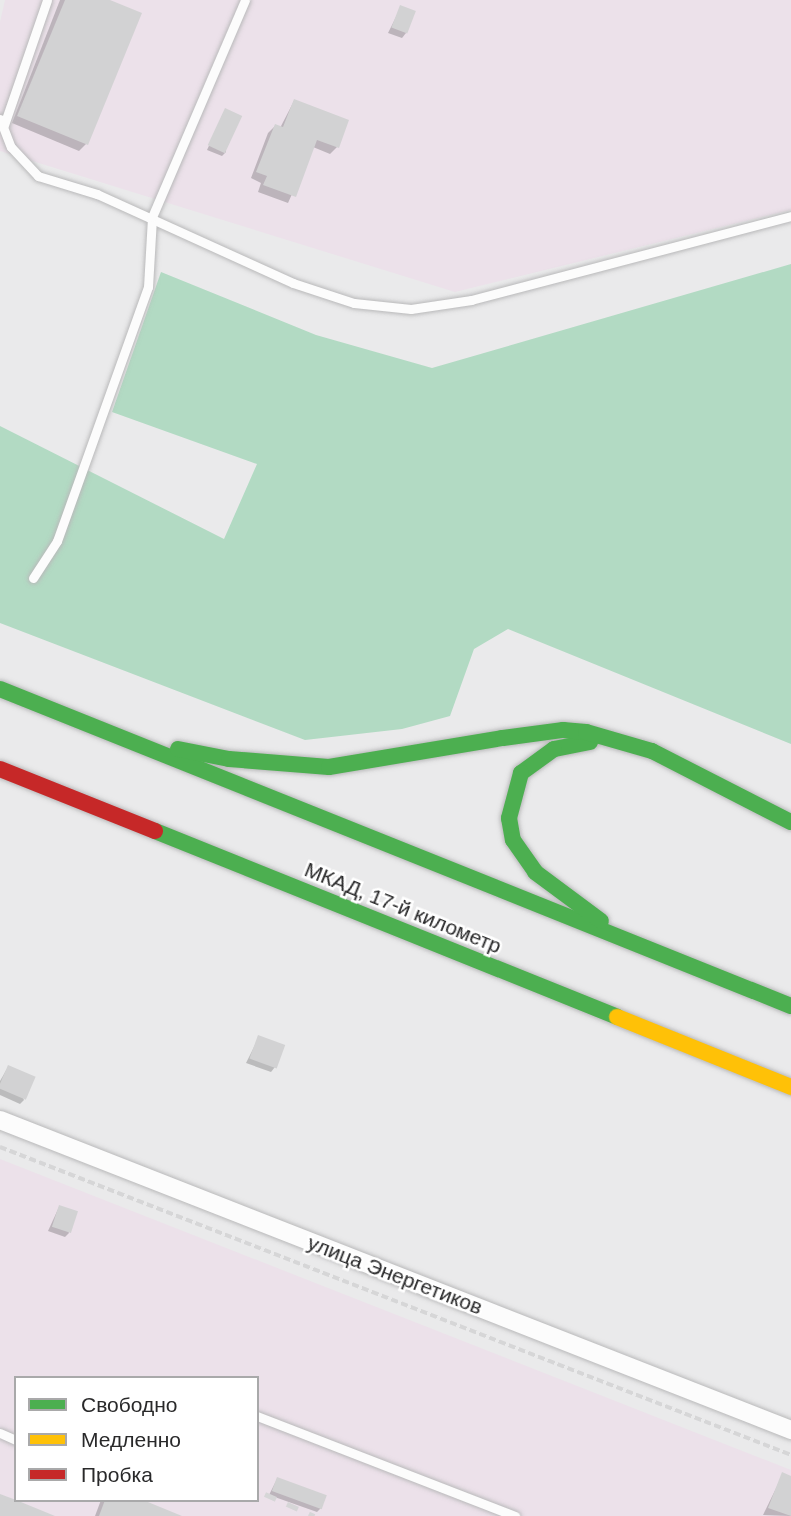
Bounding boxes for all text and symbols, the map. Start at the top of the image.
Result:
street label: МКАД, 17-й километр [301,857,505,959]
street label: улица Энергетиков [304,1230,486,1320]
legend [14,1376,259,1502]
text: Свободно [81,1393,178,1416]
text: Медленно [81,1428,181,1451]
text: Пробка [81,1463,153,1486]

